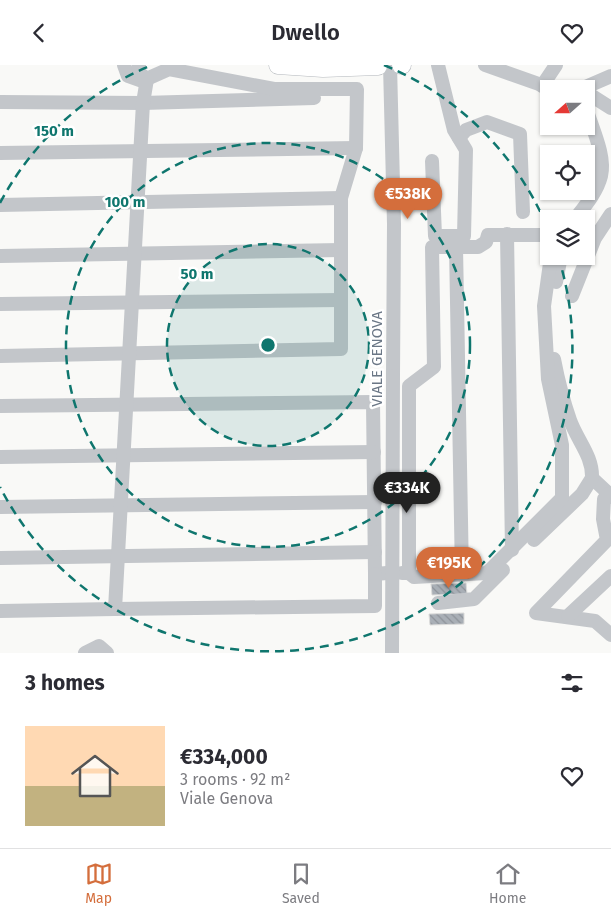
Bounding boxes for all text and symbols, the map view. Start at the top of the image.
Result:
icon: back [25,19,53,47]
text: Dwello [271,19,340,46]
icon: heart [558,19,586,47]
north arrow [540,80,595,135]
map controls [540,80,595,265]
text: 150 m [34,122,74,140]
button: locate [540,145,595,200]
pin: €538K [373,177,443,220]
text: €538K [385,184,431,203]
text: 100 m [105,193,145,211]
button: layers [540,210,595,265]
text: 50 m [180,265,214,283]
street label: VIALE GENOVA [368,311,386,407]
centre of rings [259,336,277,354]
pin: €334K [372,471,442,514]
text: €334K [384,478,430,497]
pin: €195K [414,547,484,589]
text: €195K [427,553,471,572]
icon: filters [558,669,586,697]
text: 3 homes [25,670,105,696]
text: €334,000 [180,744,268,770]
icon: home [65,746,125,806]
icon: heart [558,762,586,790]
text: 3 rooms · 92 m² [180,770,290,789]
text: Viale Genova [180,789,273,808]
tab: Map [85,860,113,907]
tab: Saved [282,860,320,907]
tab: Home [489,860,526,907]

